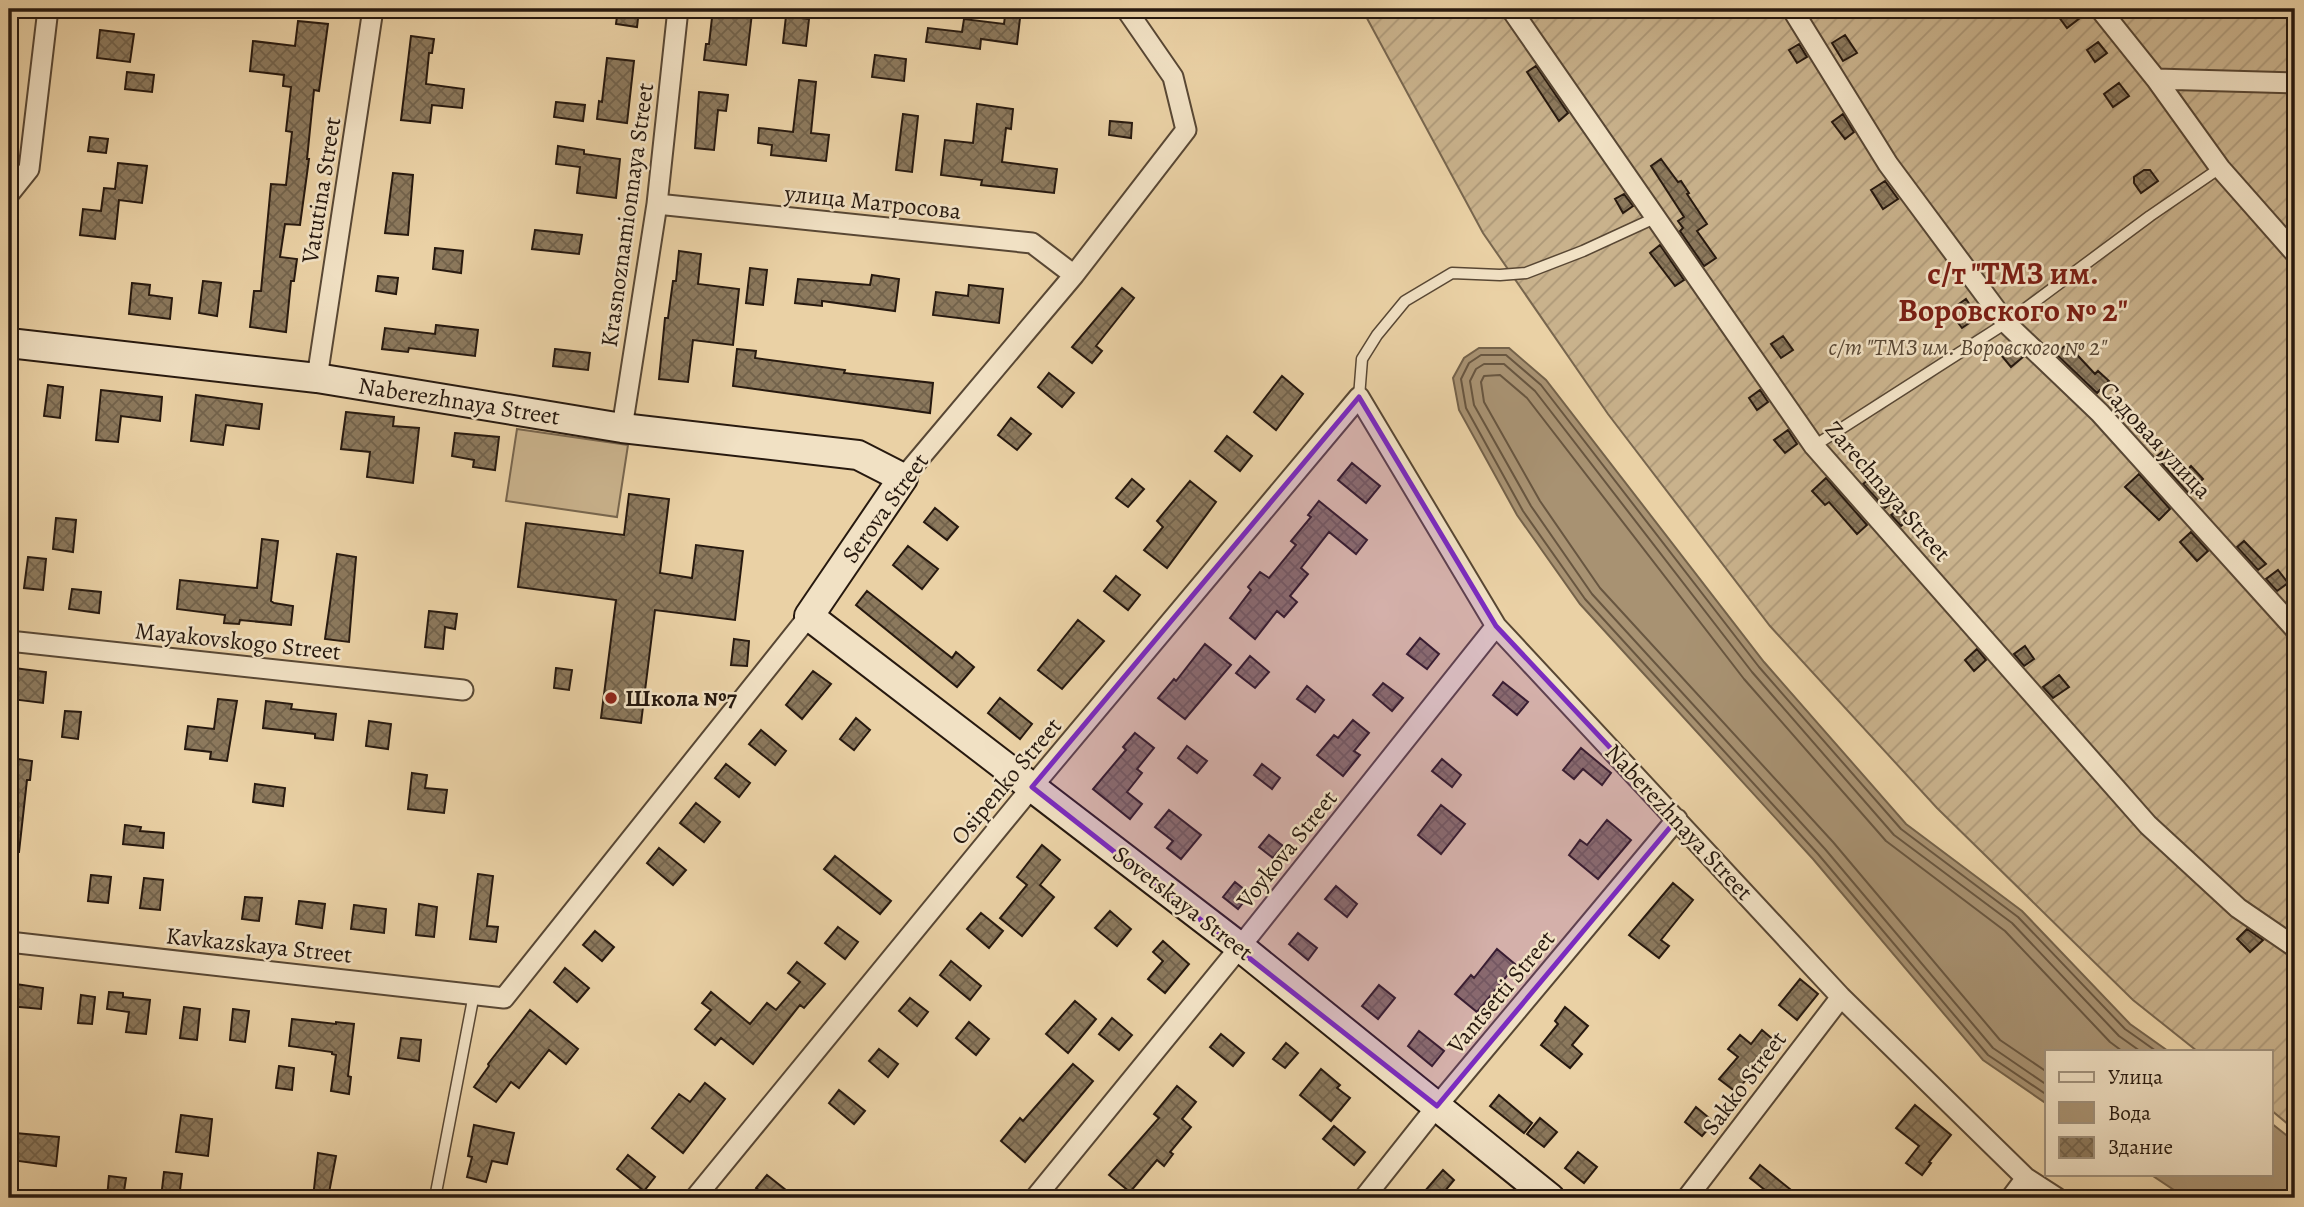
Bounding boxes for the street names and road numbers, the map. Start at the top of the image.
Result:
street label: Krasnoznamionnaya Street [593,81,661,349]
street label: Vatutina Street [293,115,348,266]
street label: улица Матросова [782,177,963,227]
street label: Naberezhnaya Street [356,369,562,433]
street label: Садовая улица [2093,374,2219,506]
street label: Zarechnaya Street [1818,414,1958,568]
street label: Serova Street [834,446,936,569]
street label: Mayakovskogo Street [133,614,343,668]
street label: Osipenko Street [943,711,1069,851]
street label: Naberezhnaya Street [1598,737,1760,907]
street label: Voykova Street [1229,783,1345,916]
street label: Sovetskaya Street [1106,838,1260,968]
street label: Kavkazskaya Street [164,919,354,971]
street label: Vantsetti Street [1439,924,1562,1061]
street label: Sakko Street [1694,1024,1794,1142]

